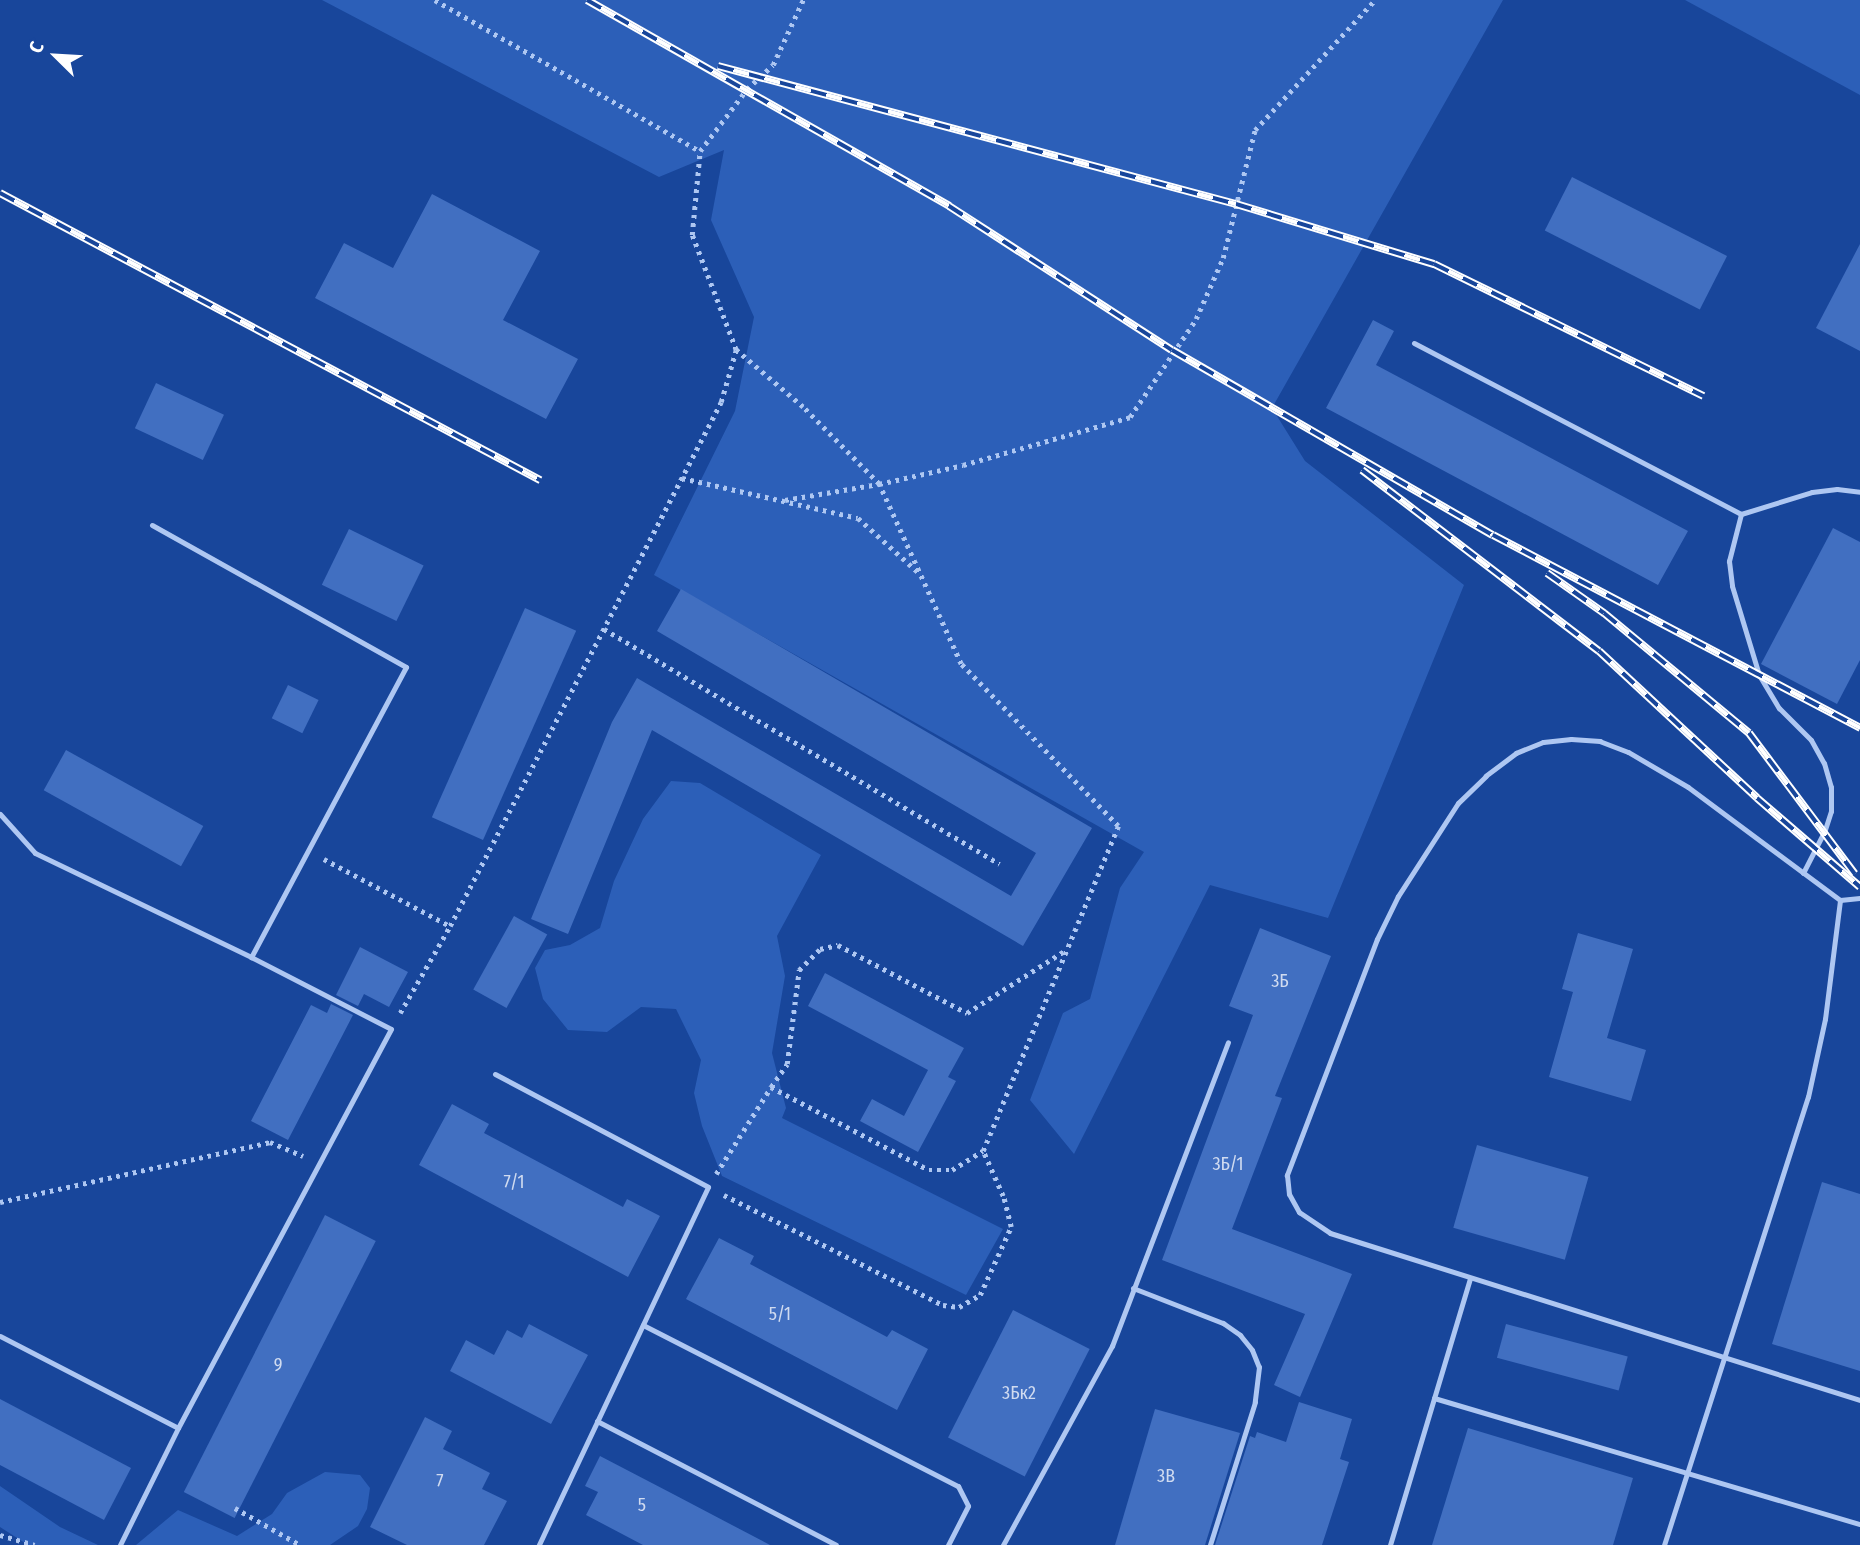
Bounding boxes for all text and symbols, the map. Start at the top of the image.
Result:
north arrow [21,21,91,91]
text: С [24,38,49,56]
house number: 3Б [1271,970,1289,992]
house number: 3Б/1 [1212,1153,1244,1175]
house number: 7/1 [504,1171,524,1193]
house number: 5/1 [769,1303,791,1325]
house number: 9 [274,1354,282,1376]
house number: 3Бк2 [1002,1382,1036,1404]
house number: 3В [1157,1465,1175,1487]
house number: 7 [436,1470,444,1492]
house number: 5 [638,1494,646,1516]

